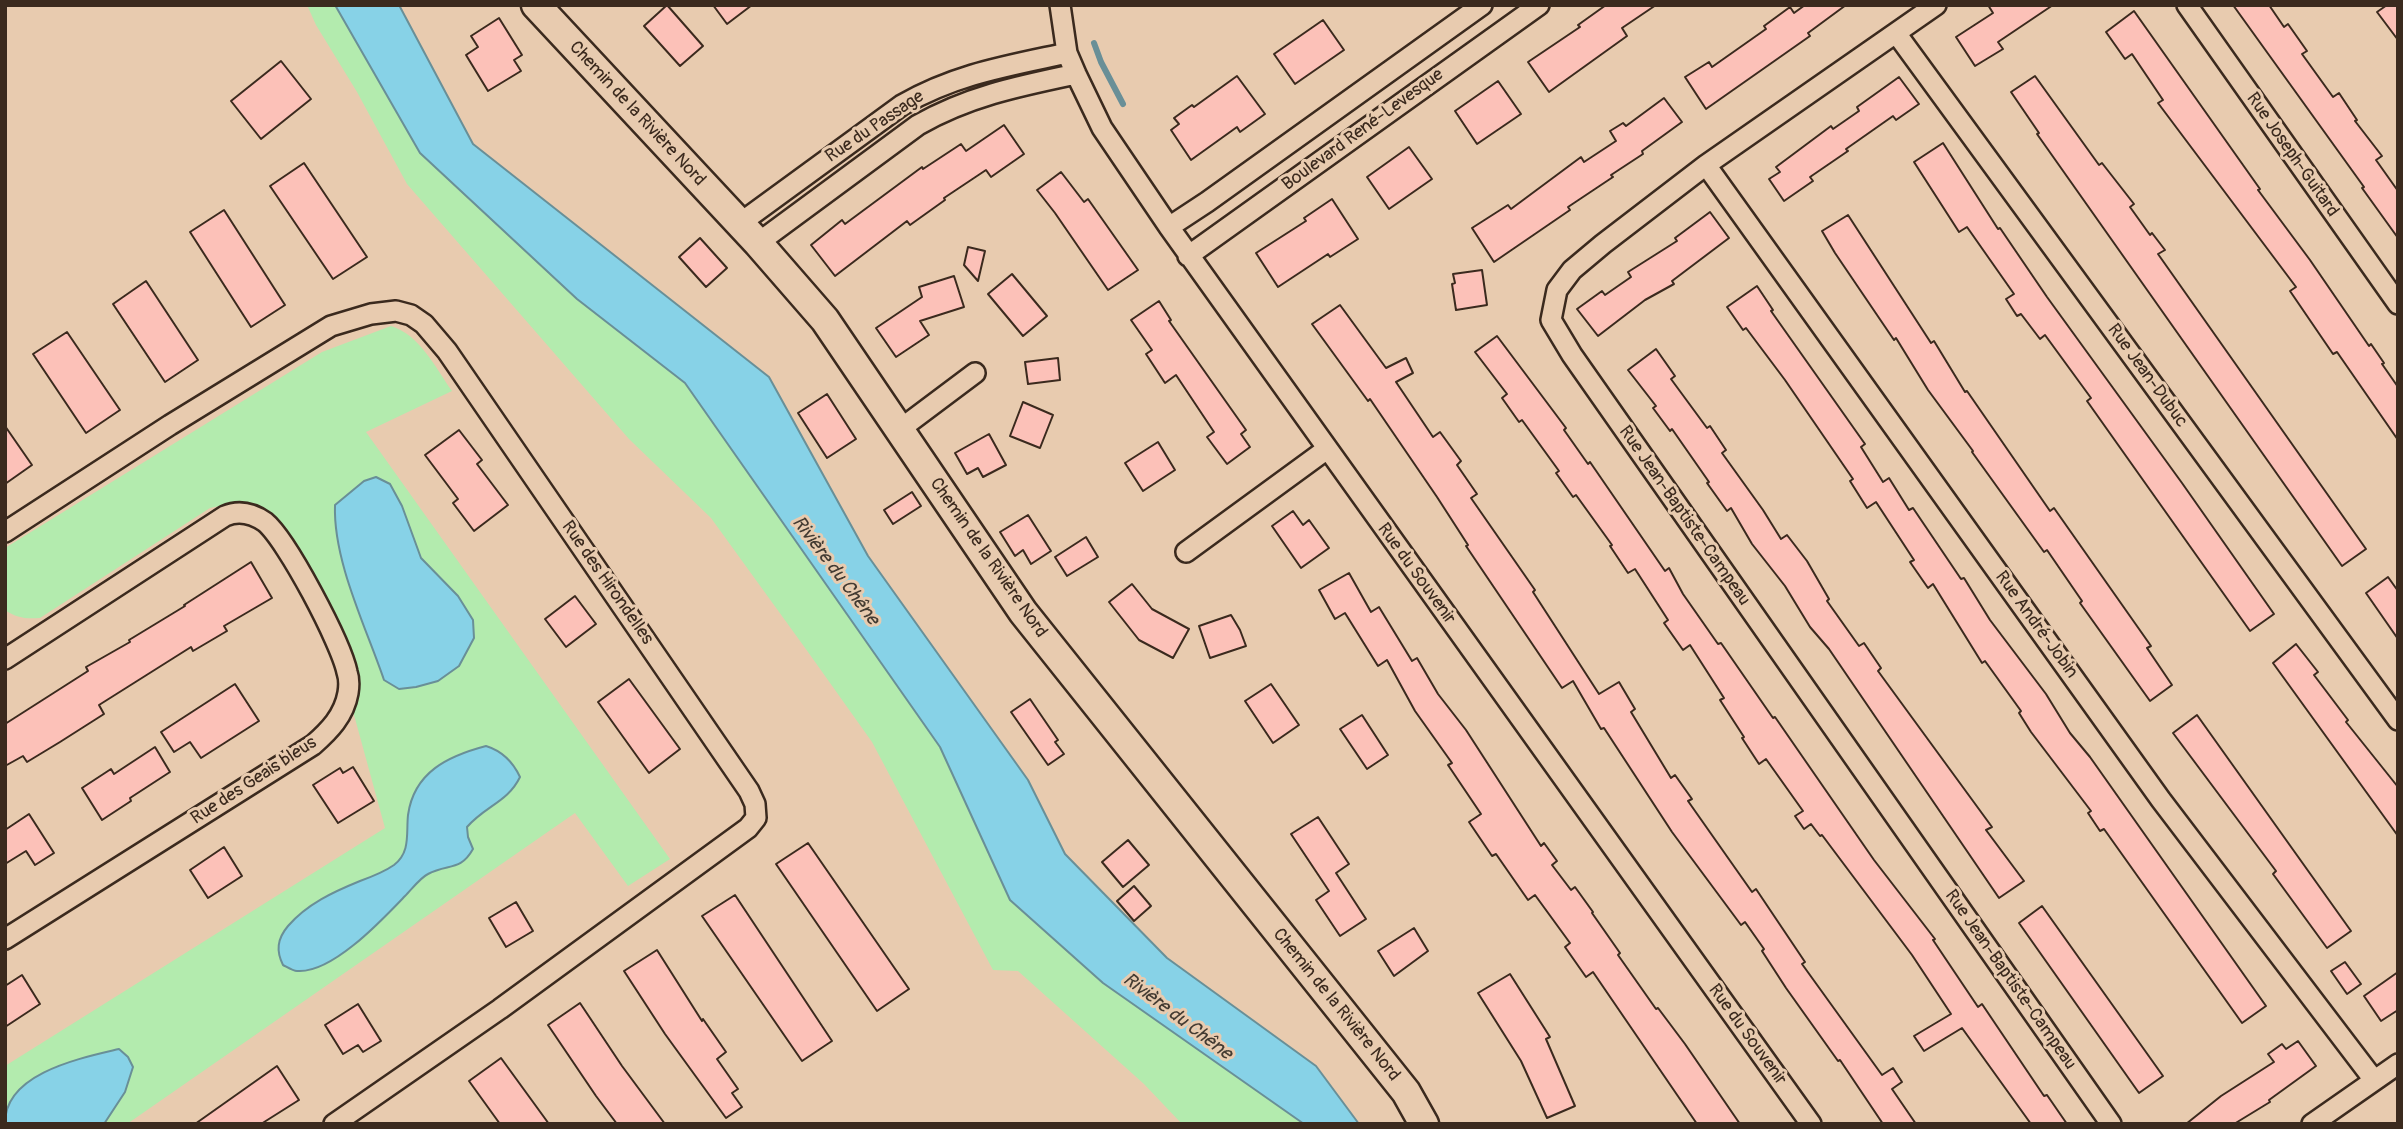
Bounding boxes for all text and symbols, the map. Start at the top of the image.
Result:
street label: Chemin de la Rivière Nord [564,37,710,191]
street label: Boulevard René-Levesque [1278,64,1448,196]
street label: Rue du Passage [822,86,928,168]
street label: Rue Joseph-Guitard [2241,89,2343,221]
street label: Rue Jean-Dubuc [2102,320,2192,432]
street label: Rue Jean-Baptiste-Campeau [1614,422,1754,610]
street label: Chemin de la Rivière Nord [925,474,1051,642]
water label: Rivière du Chêne [787,512,883,630]
street label: Rue des Hirondelles [556,517,658,649]
street label: Rue du Souvenir [1372,519,1460,629]
street label: Rue André-Jobin [1990,567,2082,683]
street label: Rue des Geais bleus [187,732,321,830]
street label: Rue Jean-Baptiste-Campeau [1940,886,2080,1074]
street label: Chemin de la Rivière Nord [1268,924,1404,1086]
water label: Rivière du Chêne [1118,969,1236,1065]
street label: Rue du Souvenir [1703,980,1791,1090]

